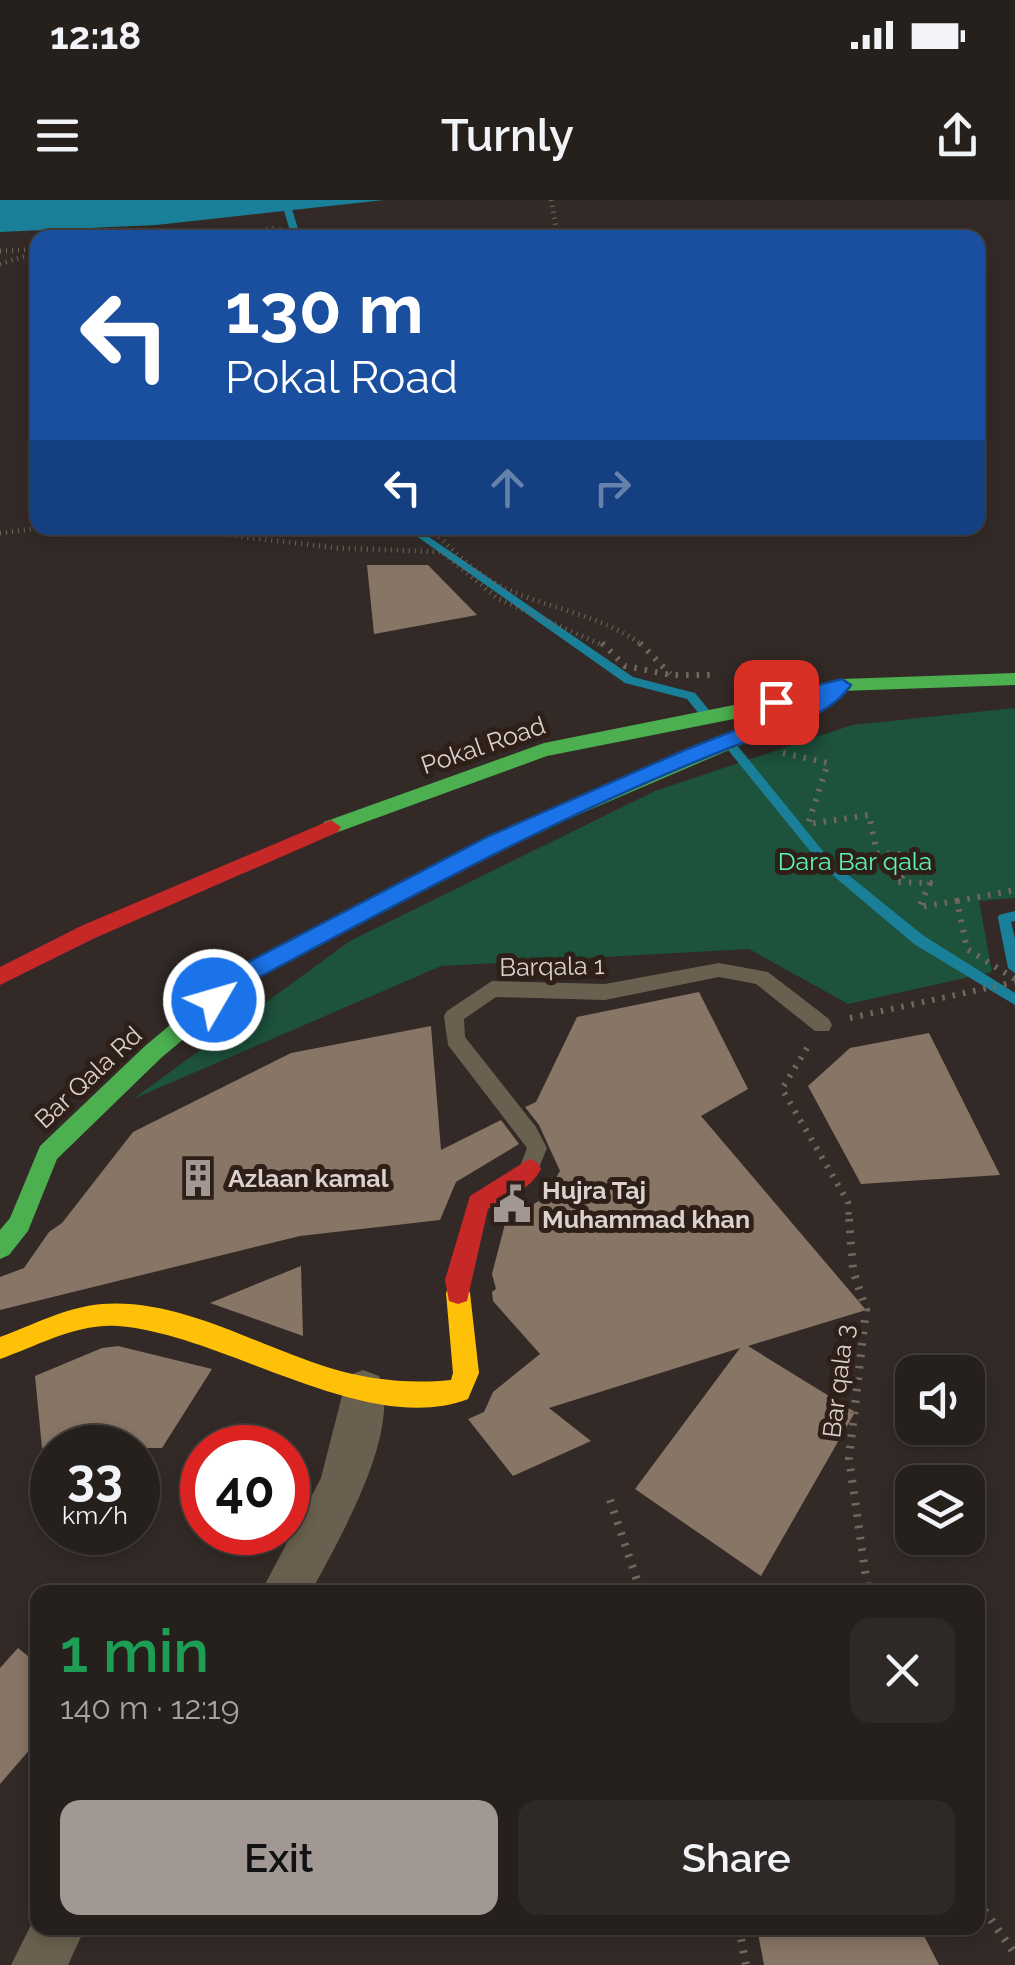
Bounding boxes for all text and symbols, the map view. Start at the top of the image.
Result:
text: 12:18 [50,13,141,58]
icon: menu [30,108,85,163]
icon: share [930,108,985,163]
text: Turnly [441,109,574,162]
text: 130 m [225,267,424,349]
icon: left [60,270,190,400]
text: Pokal Road [225,351,458,404]
icon: left [375,460,430,515]
icon: ahead [480,460,535,515]
icon: right [585,460,640,515]
pin [734,660,819,745]
icon: arrive [749,675,804,730]
street label: Pokal Road [417,710,549,780]
park label: Dara Bar qala [778,846,932,876]
position arrow [162,948,266,1052]
street label: Barqala 1 [499,950,605,982]
street label: Bar Qala Rd [28,1020,148,1134]
building icon: Azlaan kamal [177,1157,219,1199]
place label: Azlaan kamal [228,1163,389,1193]
place label: Hujra Taj Muhammad khan [542,1175,750,1234]
public building icon: Hujra Taj Muhammad khan [491,1183,533,1225]
street label: Bar qala 3 [816,1323,860,1439]
map controls [895,1355,985,1555]
button: sound [895,1355,985,1445]
speed limit sign: 40 [180,1425,310,1555]
text: 33 [67,1448,123,1507]
button: layers [895,1465,985,1555]
text: km/h [62,1500,128,1530]
text: 1 min [60,1616,209,1686]
button: close [850,1618,955,1723]
text: 140 m · 12:19 [60,1689,240,1726]
button: Exit [60,1800,498,1915]
button: Share [518,1800,955,1915]

